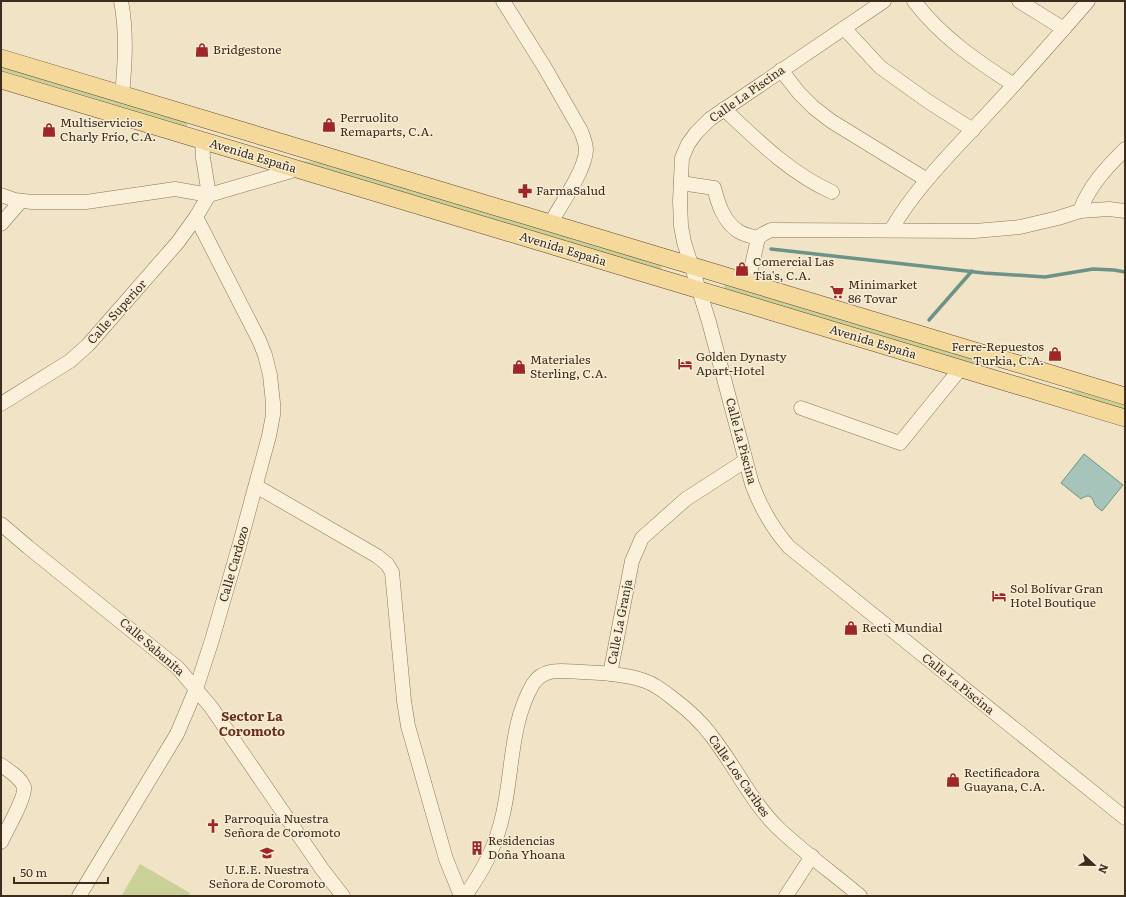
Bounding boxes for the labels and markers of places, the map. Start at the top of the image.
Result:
place label: Bridgestone [213,40,282,58]
shop icon: Bridgestone [194,42,210,58]
place label: Perruolito Remaparts, C.A. [340,108,433,140]
place label: Multiservicios Charly Frío, C.A. [60,113,156,145]
shop icon: Perruolito Remaparts, C.A. [321,117,337,133]
shop icon: Multiservicios Charly Frío, C.A. [41,122,57,138]
place label: FarmaSalud [536,181,606,199]
pharmacy icon: FarmaSalud [517,183,533,199]
place label: Comercial Las Tía's, C.A. [753,252,834,284]
shop icon: Comercial Las Tía's, C.A. [734,261,750,277]
place label: Minimarket 86 Tovar [848,275,918,307]
supermarket icon: Minimarket 86 Tovar [829,284,845,300]
place label: Ferre-Repuestos Turkia, C.A. [951,337,1045,369]
shop icon: Ferre-Repuestos Turkia, C.A. [1047,346,1063,362]
place label: Golden Dynasty Apart-Hotel [696,347,787,379]
place label: Materiales Sterling, C.A. [530,350,608,382]
hotel icon: Golden Dynasty Apart-Hotel [677,356,693,372]
shop icon: Materiales Sterling, C.A. [511,359,527,375]
place label: Sol Bolívar Gran Hotel Boutique [1010,579,1103,611]
hotel icon: Sol Bolívar Gran Hotel Boutique [991,588,1007,604]
place label: Recti Mundial [862,618,943,636]
shop icon: Recti Mundial [843,620,859,636]
place label: Rectificadora Guayana, C.A. [964,763,1045,795]
shop icon: Rectificadora Guayana, C.A. [945,772,961,788]
place label: Parroquia Nuestra Señora de Coromoto [224,809,340,841]
church icon: Parroquia Nuestra Señora de Coromoto [205,818,221,834]
place label: Residencias Doña Yhoana [488,831,566,863]
building icon: Residencias Doña Yhoana [469,840,485,856]
school or university icon: U.E.E. Nuestra Señora de Coromoto [259,845,275,861]
place label: U.E.E. Nuestra Señora de Coromoto [209,860,325,892]

